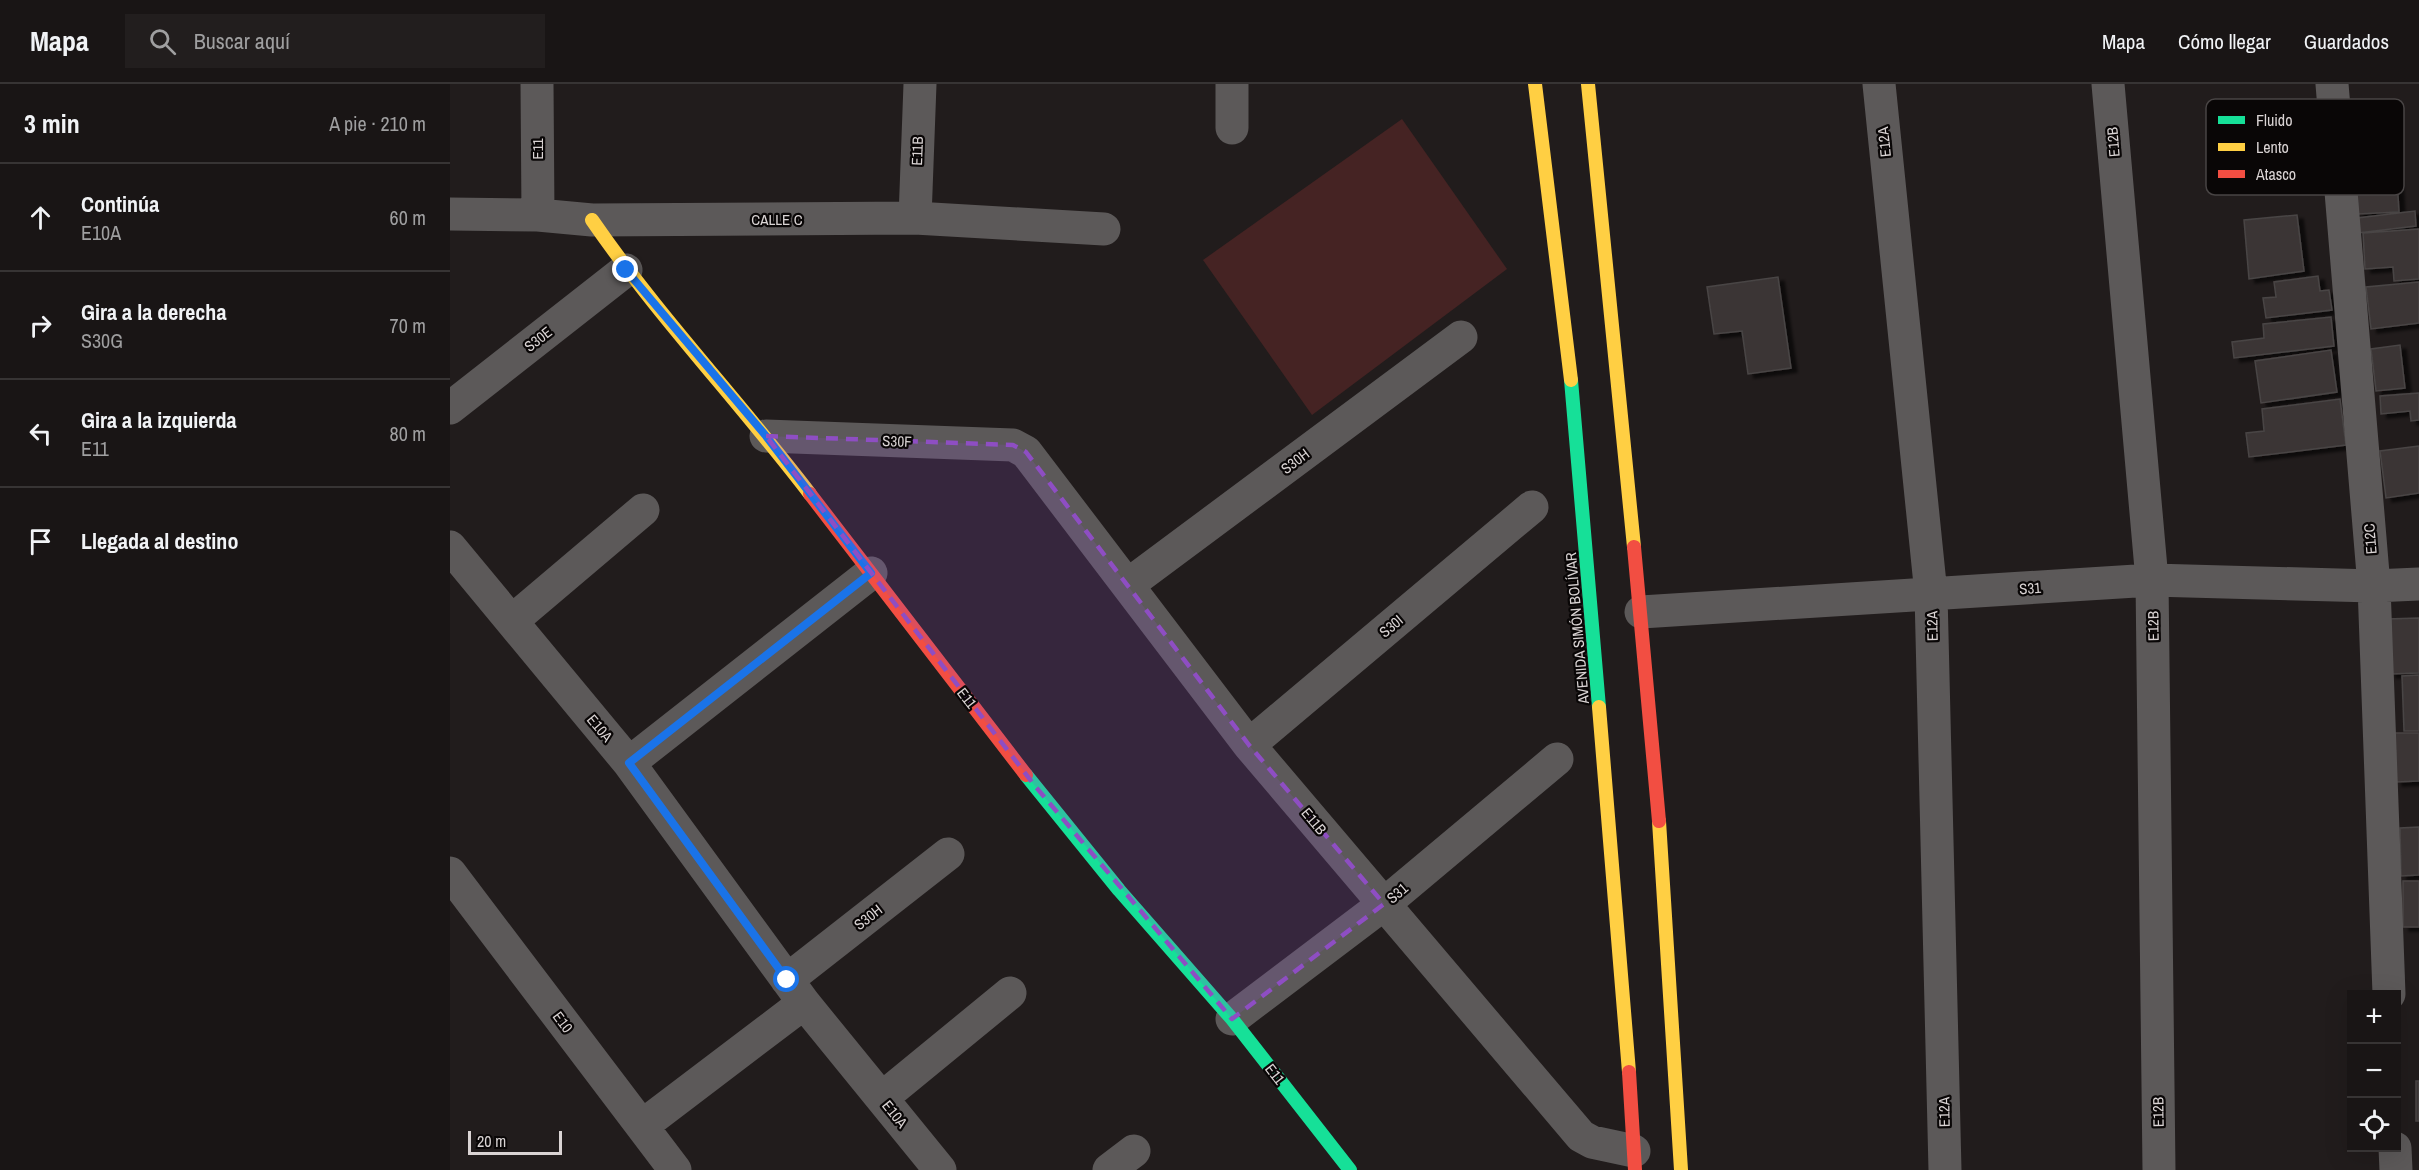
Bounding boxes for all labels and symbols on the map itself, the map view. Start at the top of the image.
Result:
legend [2206,99,2404,195]
text: Fluido [2256,109,2292,131]
street label: E12A [1872,125,1896,158]
street label: E12B [2101,126,2125,158]
street label: E11B [906,136,928,166]
text: Lento [2256,136,2289,158]
street label: E11 [527,138,548,160]
text: Atasco [2255,163,2296,185]
street label: CALLE C [751,209,803,230]
route end [612,256,638,282]
street label: S30E [520,321,556,357]
street label: S30F [882,430,912,452]
street label: S30H [1276,443,1314,479]
street label: E12C [2358,523,2382,555]
street label: AVENIDA SIMÓN BOLÍVAR [1560,551,1594,706]
street label: S31 [2018,577,2042,599]
street label: S30I [1375,610,1407,642]
street label: E12A [1921,610,1943,641]
street label: E12B [2142,611,2164,641]
street label: E11 [952,683,982,713]
street label: E10A [582,710,618,747]
street label: E11B [1297,803,1331,839]
street label: S31 [1382,878,1412,908]
street label: S30H [849,899,887,935]
route start [773,966,799,992]
street label: E10 [548,1007,578,1037]
street label: E11 [1260,1059,1290,1089]
street label: E10A [877,1096,913,1133]
street label: E12A [1933,1096,1955,1127]
street label: E12B [2147,1097,2169,1127]
scale bar [468,1128,562,1156]

